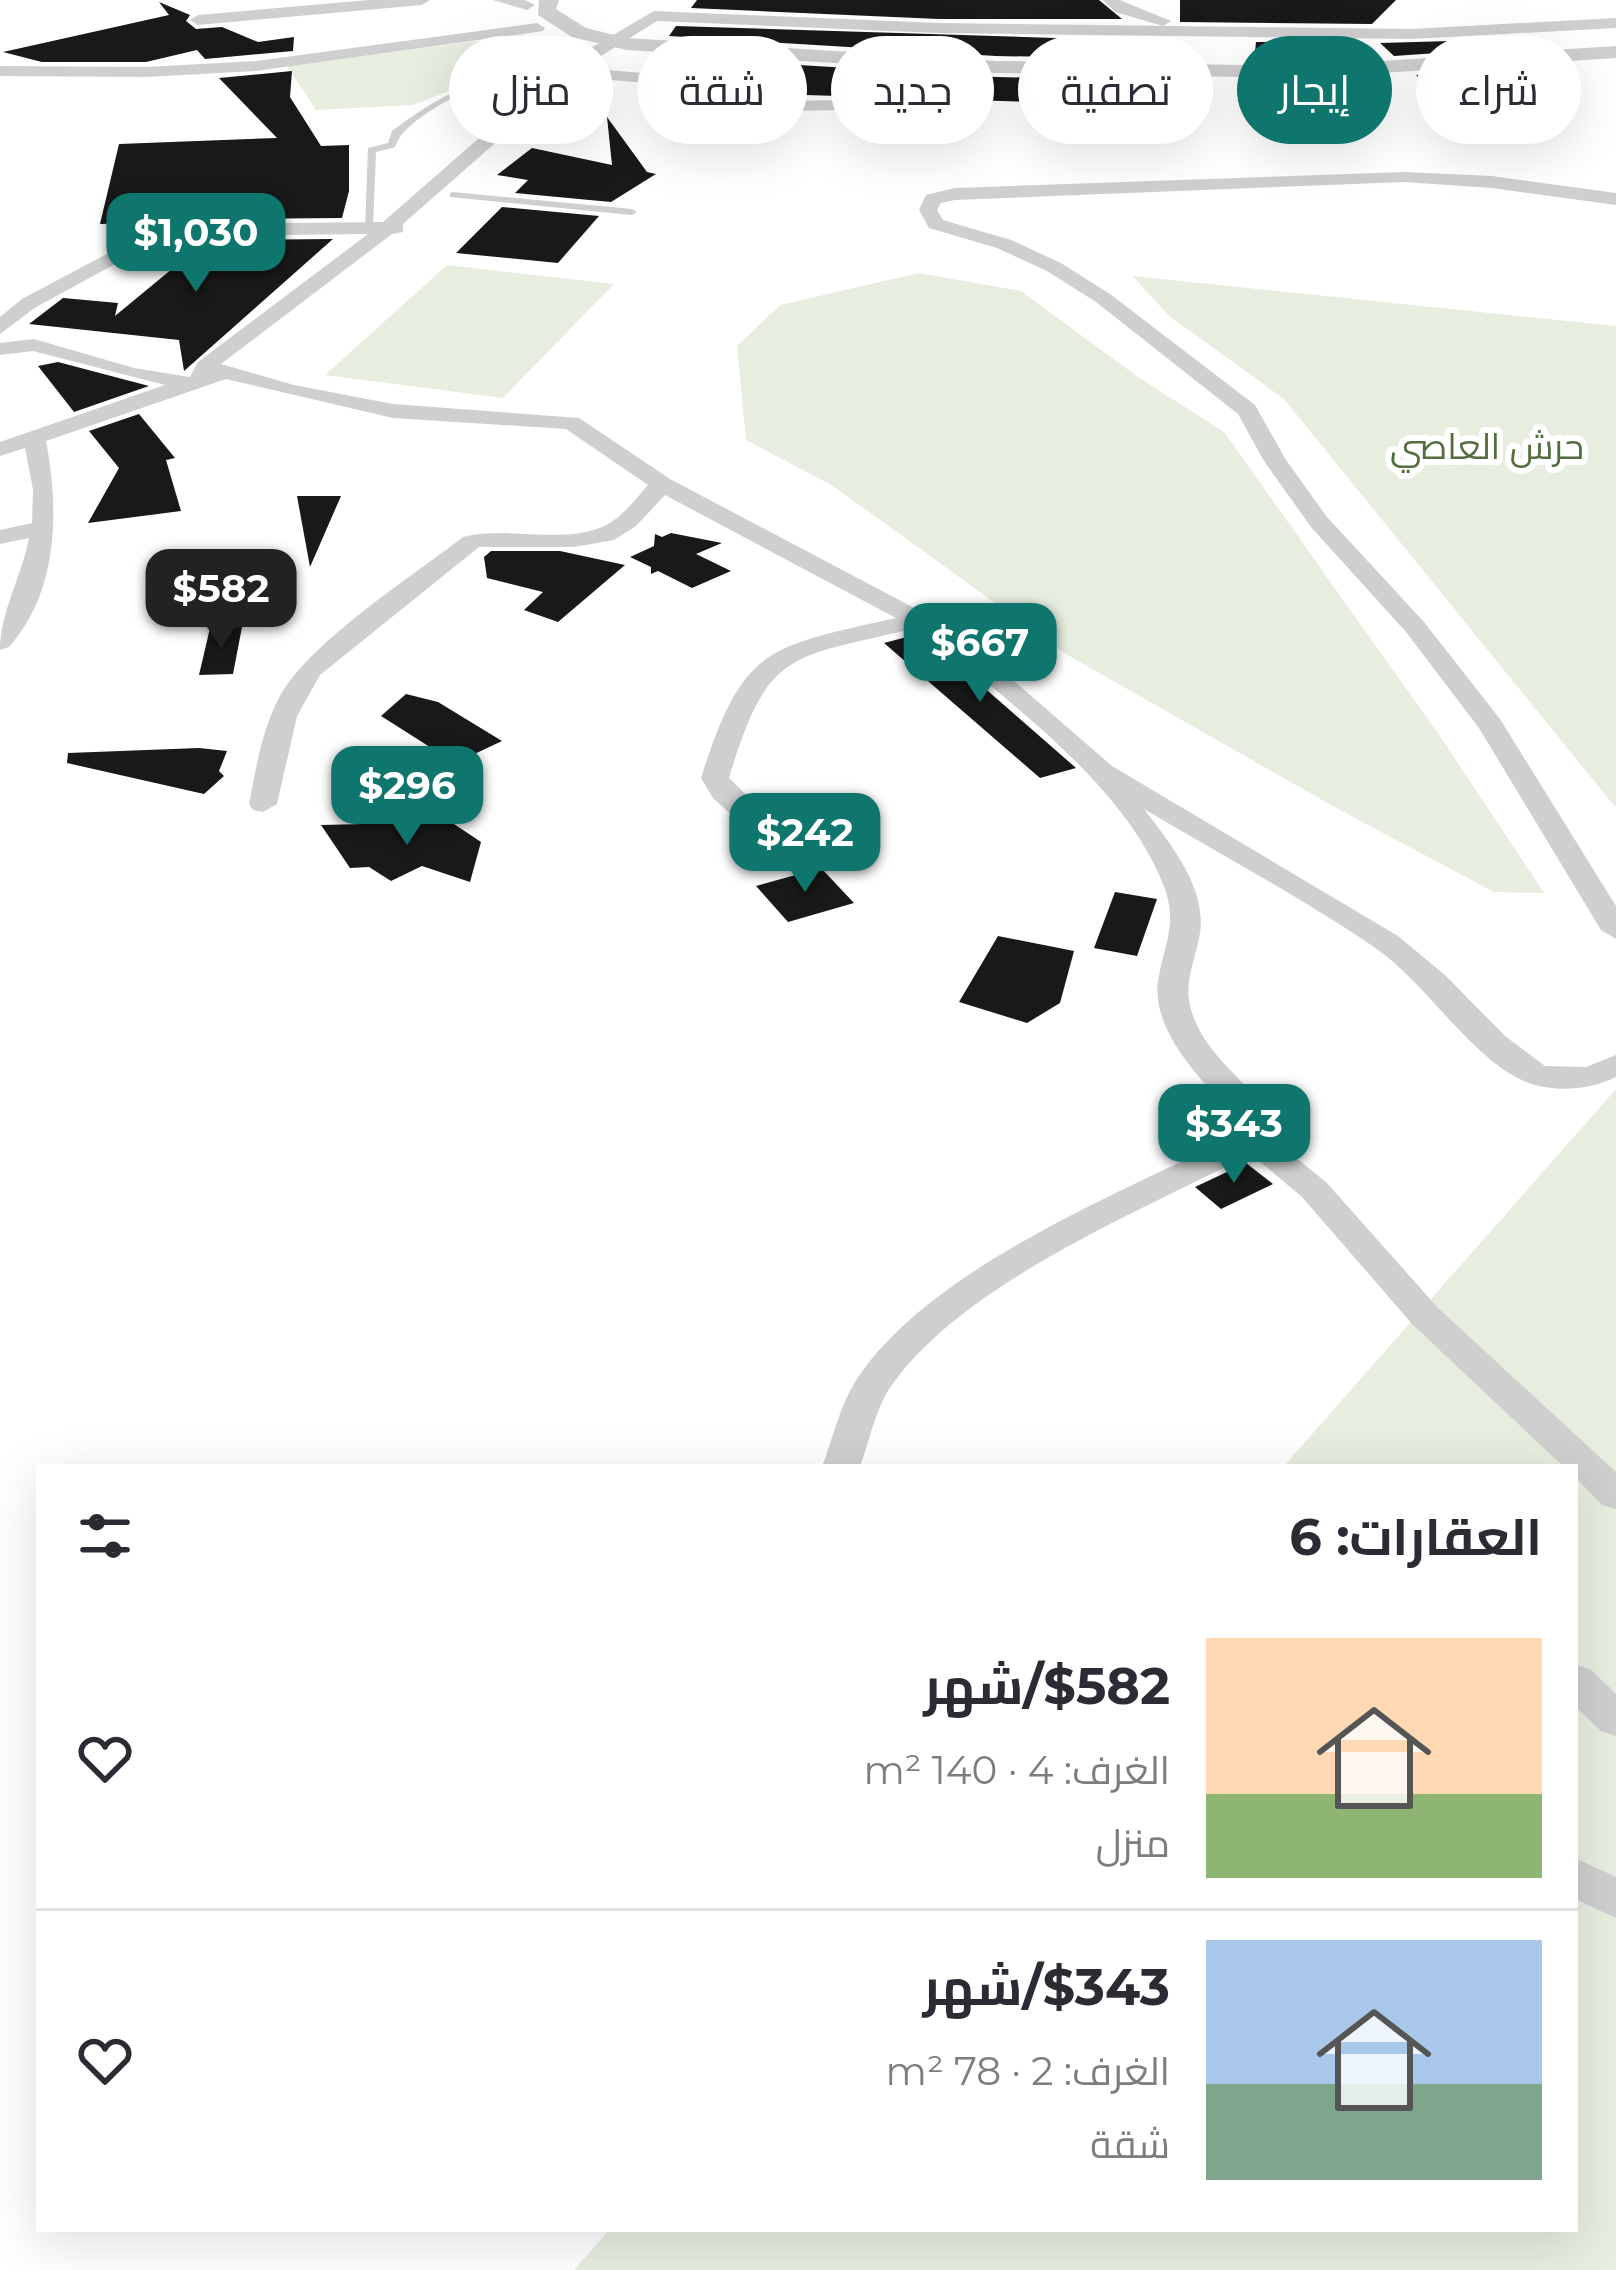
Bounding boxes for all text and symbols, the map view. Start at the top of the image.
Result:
chip: منزل [449,36,613,144]
chip: شقة [637,36,807,144]
chip: جديد [831,36,994,144]
chip: تصفية [1018,36,1213,144]
chip: إيجار [1237,36,1392,144]
chip: شراء [1416,36,1581,144]
pin: $1,030 [98,193,294,295]
text: $1,030 [133,208,259,256]
park label: حرش العاصي [1390,424,1584,473]
pin: $582 [150,549,292,651]
text: $582 [173,564,269,612]
pin: $667 [909,603,1051,705]
text: $667 [931,618,1029,666]
pin: $296 [336,746,478,848]
text: $296 [358,761,456,809]
pin: $242 [734,793,876,895]
text: $242 [756,808,854,856]
pin: $343 [1163,1084,1305,1186]
text: $343 [1185,1099,1283,1147]
icon: filters [72,1503,138,1569]
text: العقارات: 6 [1289,1506,1542,1568]
text: $582/شهر [924,1655,1170,1717]
icon: home [1302,1686,1446,1830]
icon: heart [72,1725,138,1791]
text: الغرف: 4 · 140 m² [863,1746,1170,1794]
text: منزل [1096,1819,1170,1867]
text: $343/شهر [923,1956,1170,2018]
icon: home [1302,1988,1446,2132]
icon: heart [72,2027,138,2093]
text: الغرف: 2 · 78 m² [886,2047,1170,2095]
text: شقة [1090,2120,1170,2168]

